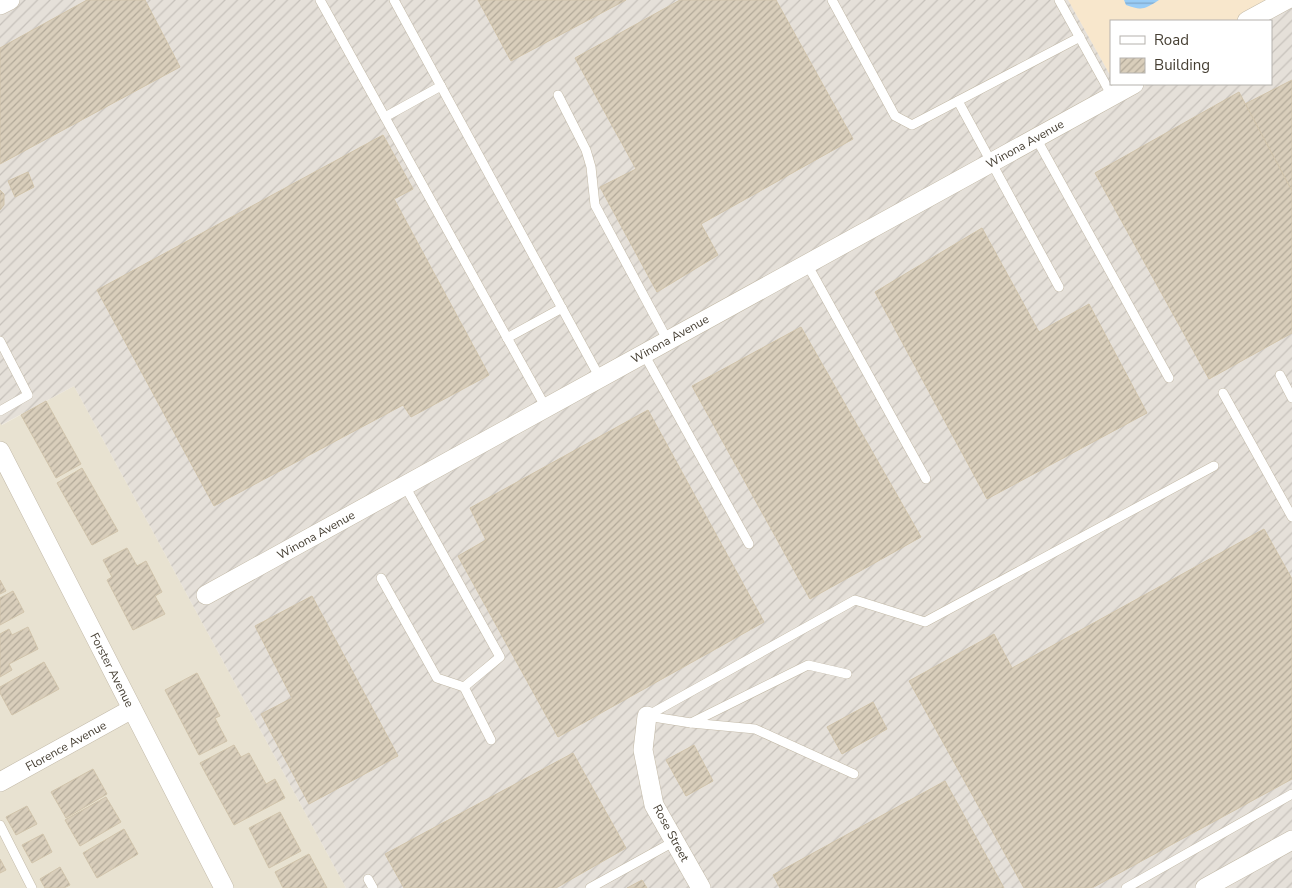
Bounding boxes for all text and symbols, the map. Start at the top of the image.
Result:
legend [1110,20,1272,85]
text: Road [1154,30,1189,50]
text: Building [1154,55,1210,75]
street label: Winona Avenue [983,116,1067,172]
street label: Winona Avenue [628,311,712,367]
street label: Winona Avenue [274,507,358,563]
street label: Forster Avenue [86,630,138,710]
street label: Florence Avenue [23,717,109,775]
street label: Rose Street [649,802,693,865]

